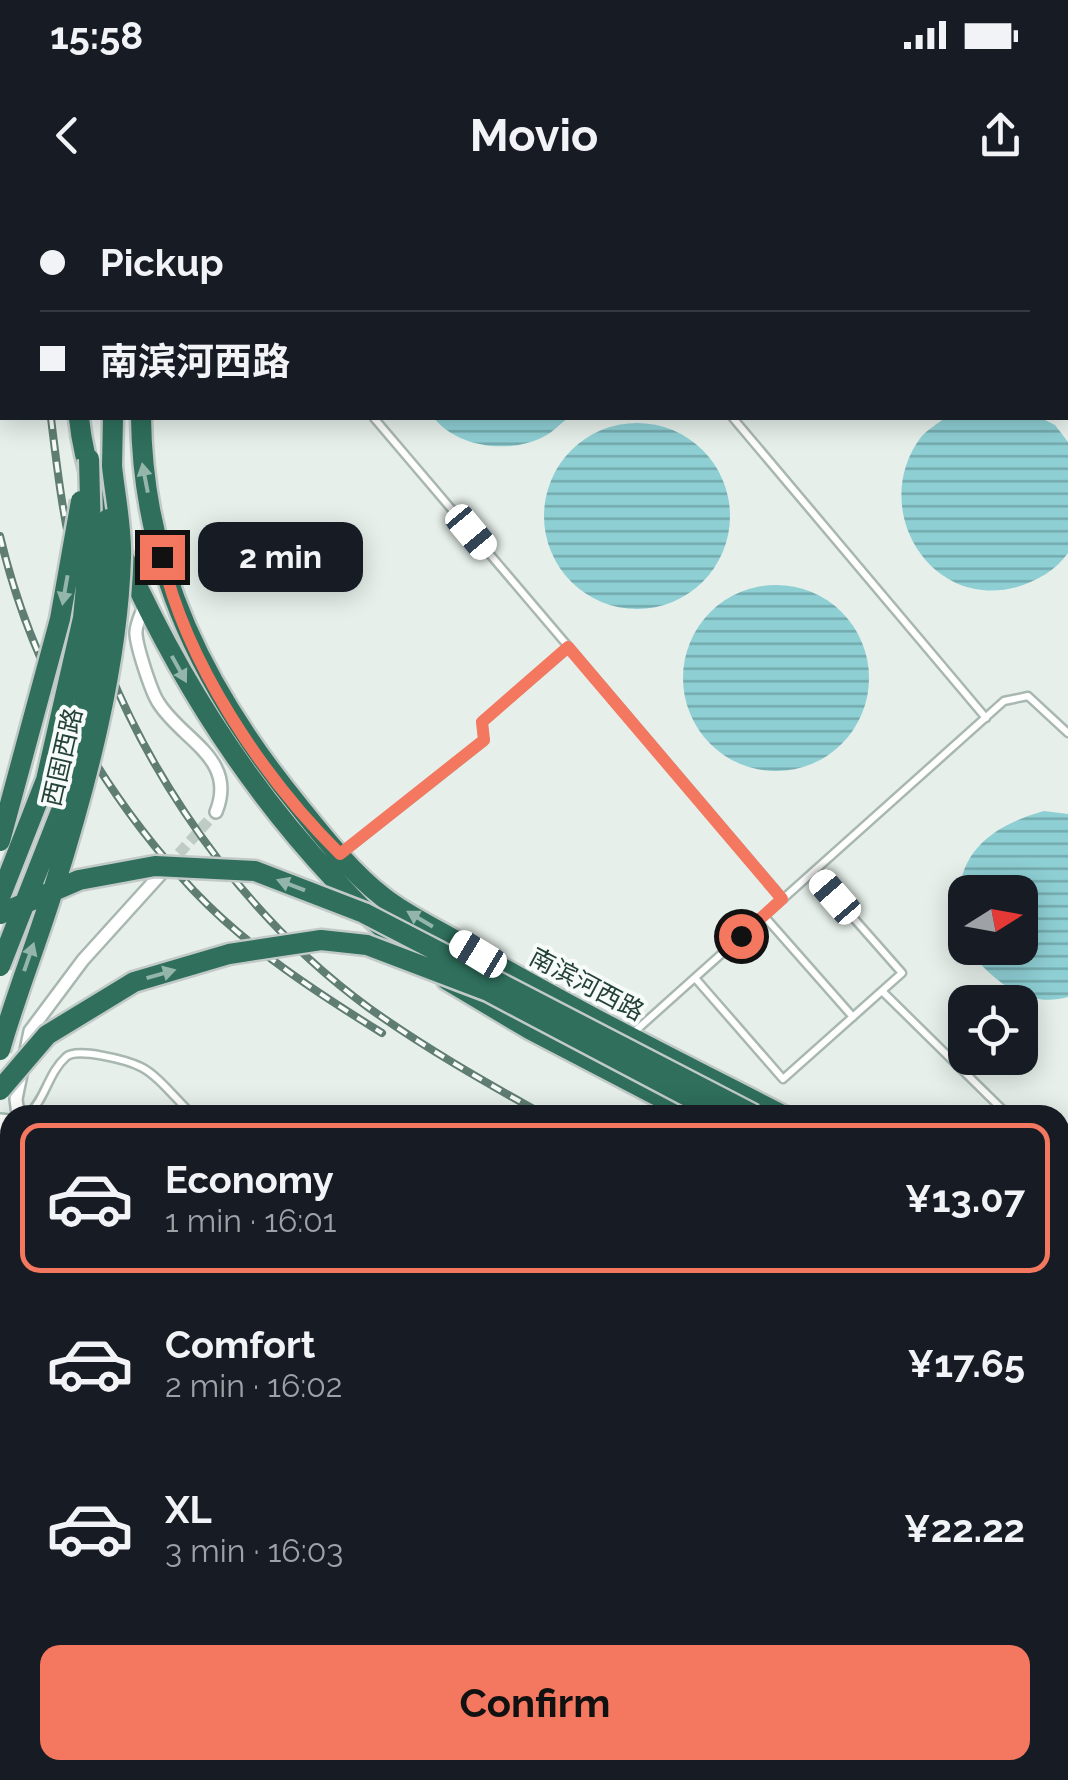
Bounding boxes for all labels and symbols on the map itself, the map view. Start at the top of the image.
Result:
one-way arrow [137,462,152,493]
car [440,499,502,565]
callout: 2 min [197,522,362,592]
route end [140,535,185,580]
one-way arrow [57,575,72,606]
one-way arrow [169,655,187,683]
street label: 西固西路 [36,705,88,809]
car [804,865,866,929]
north arrow [948,875,1038,965]
one-way arrow [276,876,306,892]
one-way arrow [406,911,434,928]
route start [719,914,764,959]
car [445,926,511,982]
street label: 南滨河西路 [525,941,649,1027]
one-way arrow [23,942,38,972]
one-way arrow [146,966,177,981]

